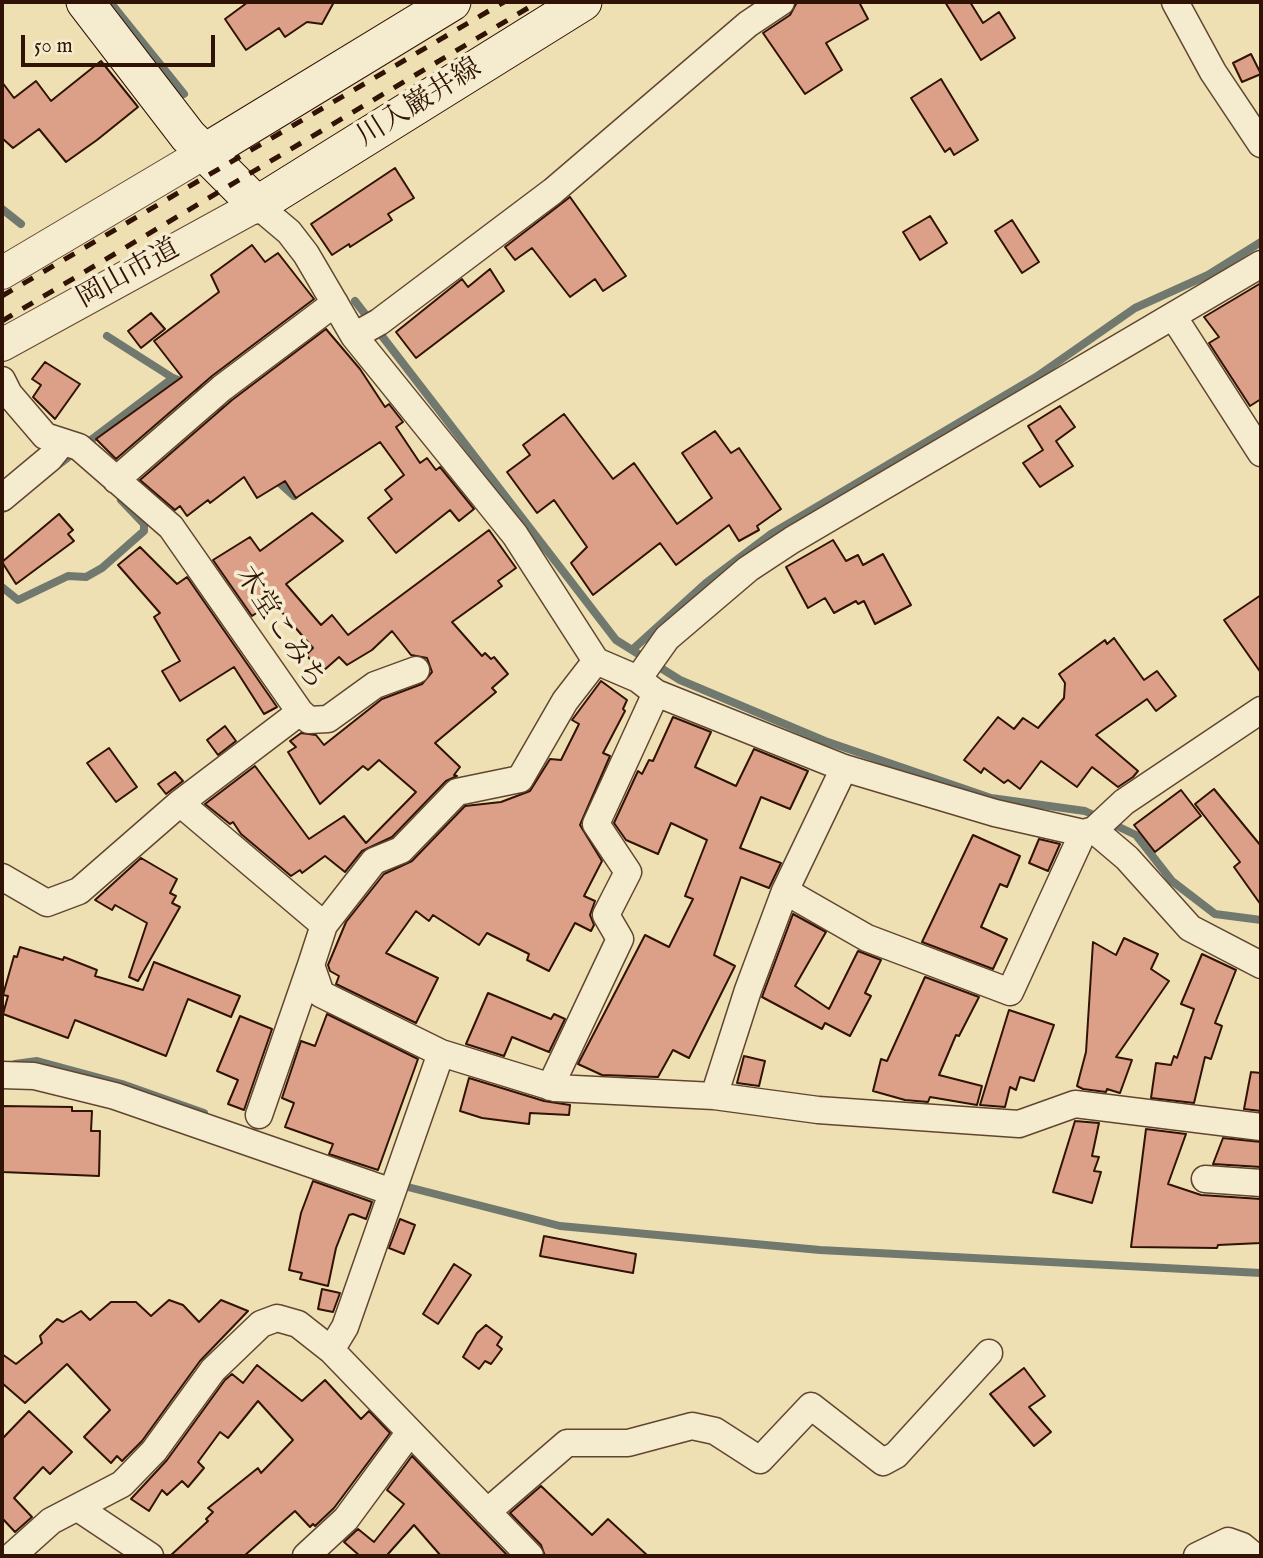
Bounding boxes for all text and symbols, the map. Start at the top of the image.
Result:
scale bar [24,21,219,65]
text: 50 m [34,33,73,60]
street label: 川入巌井線 [352,53,488,155]
street label: 岡山市道 [72,233,186,317]
street label: 木堂こみち [227,561,331,697]

